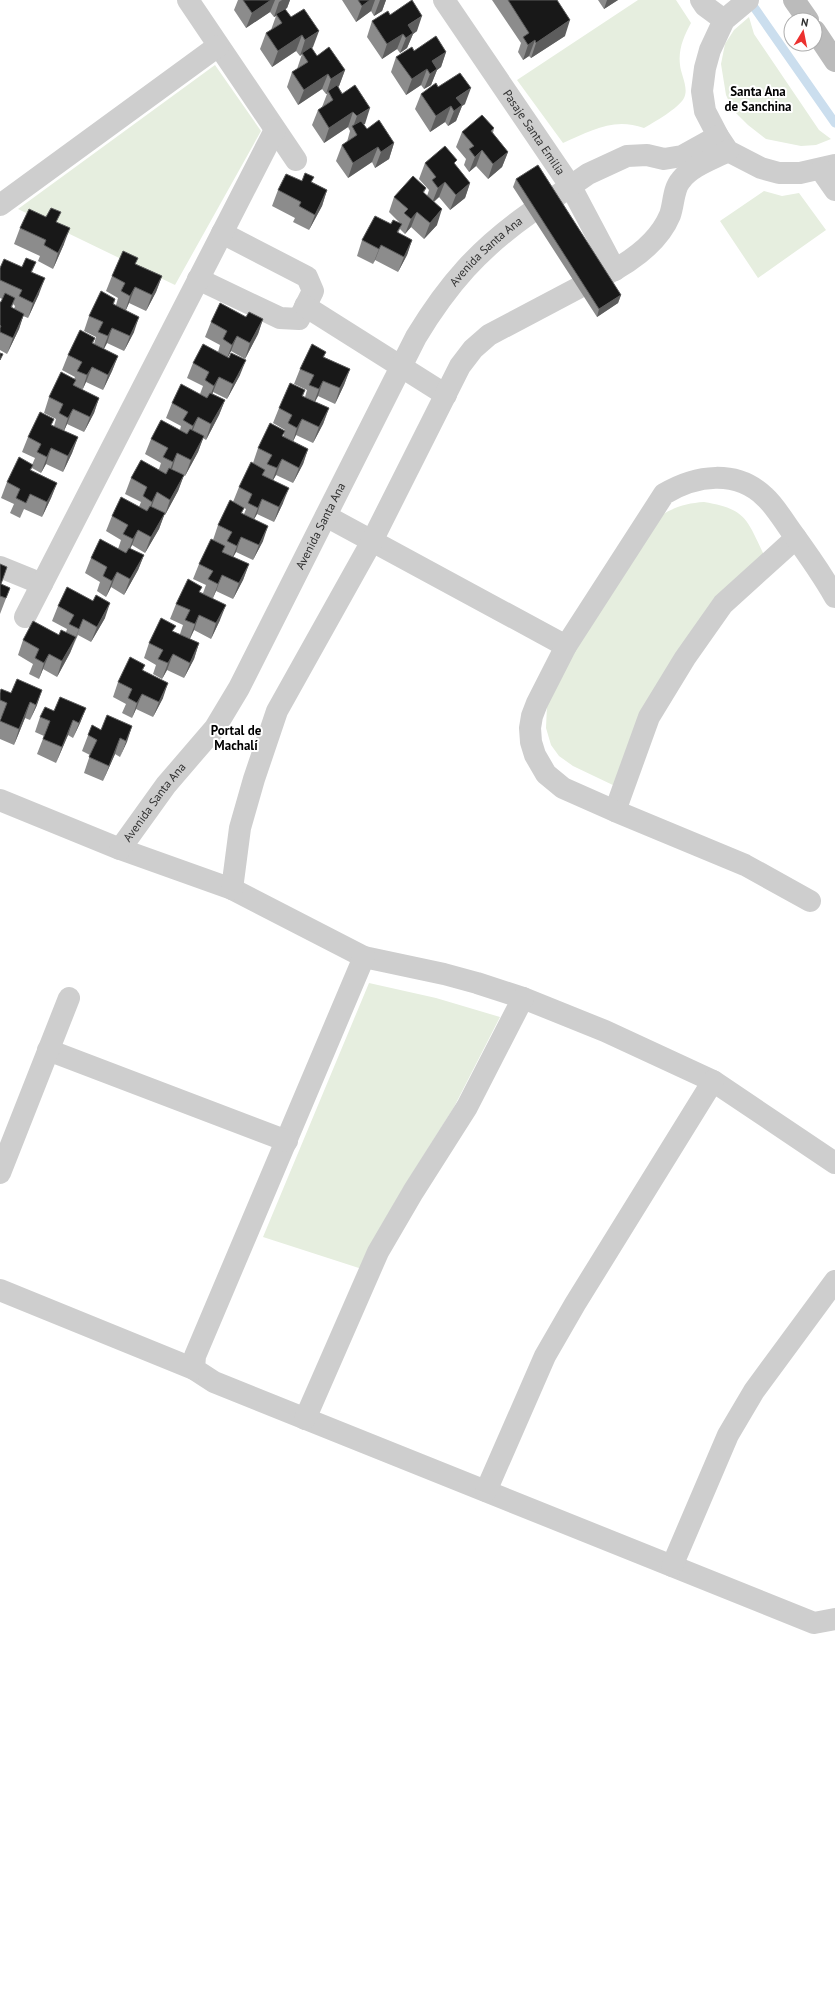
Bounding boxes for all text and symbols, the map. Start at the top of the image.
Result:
north arrow [783,12,823,52]
text: N [800,15,810,30]
district label: Santa Ana de Sanchina [724,83,792,115]
street label: Pasaje Santa Emilia [500,86,569,178]
street label: Avenida Santa Ana [446,213,525,289]
street label: Avenida Santa Ana [292,480,348,572]
district label: Portal de Machalí [211,722,262,754]
street label: Avenida Santa Ana [120,759,189,845]

